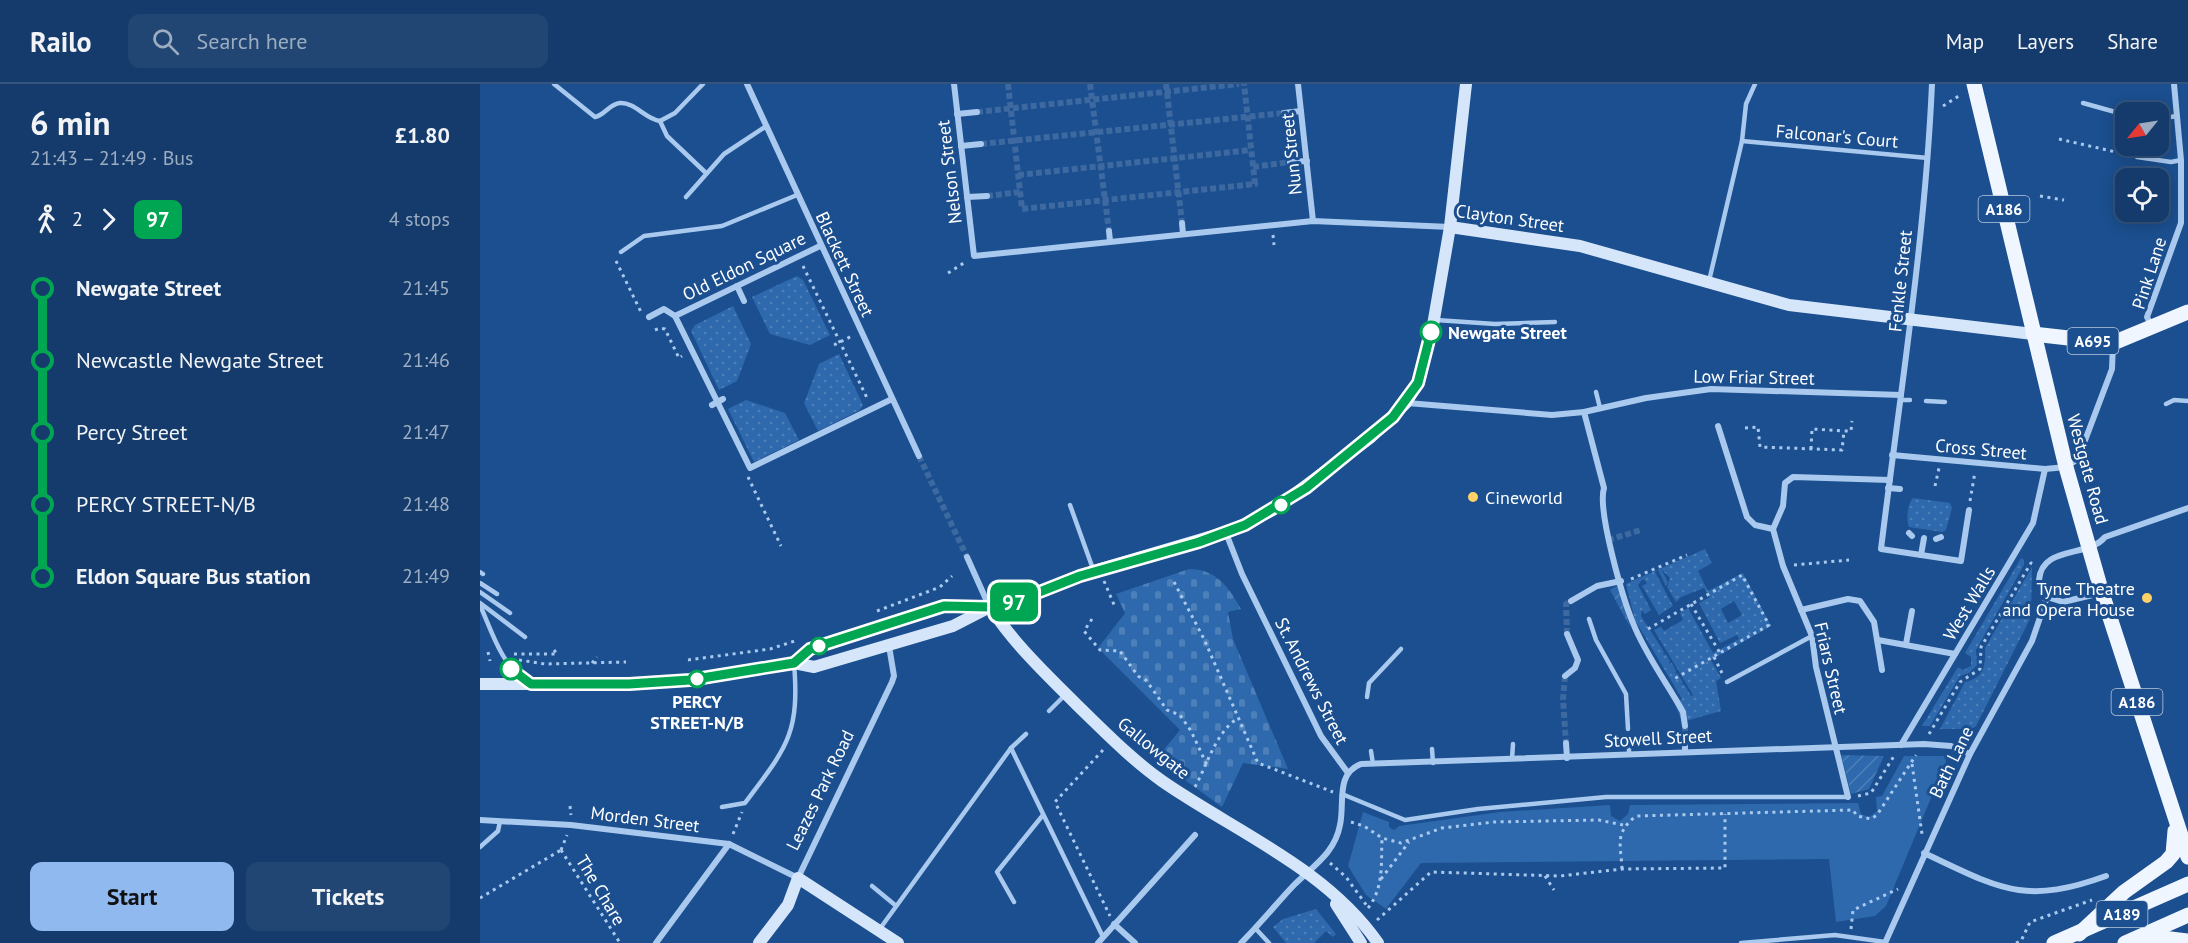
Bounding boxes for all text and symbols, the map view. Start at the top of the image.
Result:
search box [128,14,548,68]
text: Railo [30,23,92,60]
icon: search [149,25,182,58]
text: Search here [197,27,308,55]
text: Map [1946,28,1984,55]
text: Layers [2017,28,2074,55]
text: Share [2107,28,2158,55]
text: 6 min [30,101,111,144]
north arrow [2115,102,2169,156]
map controls [2115,102,2169,222]
street label: Nun Street [1275,112,1307,196]
street label: Nelson Street [931,119,967,225]
street label: Falconar's Court [1775,119,1899,153]
text: £1.80 [395,121,450,149]
text: 21:43 – 21:49 · Bus [30,145,194,171]
button: locate [2115,168,2169,222]
road number: A186 [1978,196,2030,222]
street label: Clayton Street [1454,199,1566,237]
icon: walk [30,203,63,236]
icon: forward [92,203,125,236]
text: 2 [72,206,83,232]
text: 97 [146,206,170,233]
text: 4 stops [389,206,450,232]
street label: Blackett Street [811,208,879,320]
street label: Old Eldon Square [679,226,809,306]
street label: Fenkle Street [1883,229,1917,333]
street label: Pink Lane [2127,234,2171,312]
text: Newgate Street [76,274,221,302]
text: 21:45 [402,275,450,301]
marker: Newgate Street [1420,321,1442,343]
place label: Newgate Street [1448,321,1567,344]
road number: A695 [2068,328,2118,354]
text: Newcastle Newgate Street [76,346,324,374]
text: 21:46 [402,347,450,373]
street label: Low Friar Street [1693,364,1815,390]
street label: Westgate Road [2062,411,2114,527]
text: Percy Street [76,418,187,446]
text: 21:47 [402,419,450,445]
street label: Cross Street [1934,434,2028,464]
place label: Cineworld [1485,486,1563,509]
text: PERCY STREET-N/B [76,490,256,518]
marker: Cineworld [1466,490,1480,504]
text: 21:48 [402,491,450,517]
unlabelled marker [1272,496,1290,514]
text: Eldon Square Bus station [76,562,311,590]
street label: West Walls [1938,562,2000,644]
text: 21:49 [402,563,450,589]
place label: Tyne Theatre and Opera House [2003,577,2135,621]
line badge: 97 [987,582,1041,622]
text: 97 [1002,589,1026,616]
marker: Tyne Theatre and Opera House [2140,591,2154,605]
street label: St. Andrews Street [1270,614,1354,748]
street label: Friars Street [1809,620,1853,716]
unlabelled marker [810,637,828,655]
unlabelled marker [500,658,522,680]
marker: PERCY STREET-N/B [688,670,706,688]
road number: A186 [2112,689,2162,715]
place label: PERCY STREET-N/B [650,690,744,734]
street label: Gallowgate [1113,712,1195,784]
street label: Bath Lane [1924,722,1978,802]
street label: Stowell Street [1603,724,1713,752]
street label: Leazes Park Road [781,726,859,854]
street label: Morden Street [589,801,701,837]
street label: The Chare [571,851,631,929]
button: Start [30,862,234,931]
button: Tickets [246,862,450,931]
road number: A189 [2096,901,2148,927]

